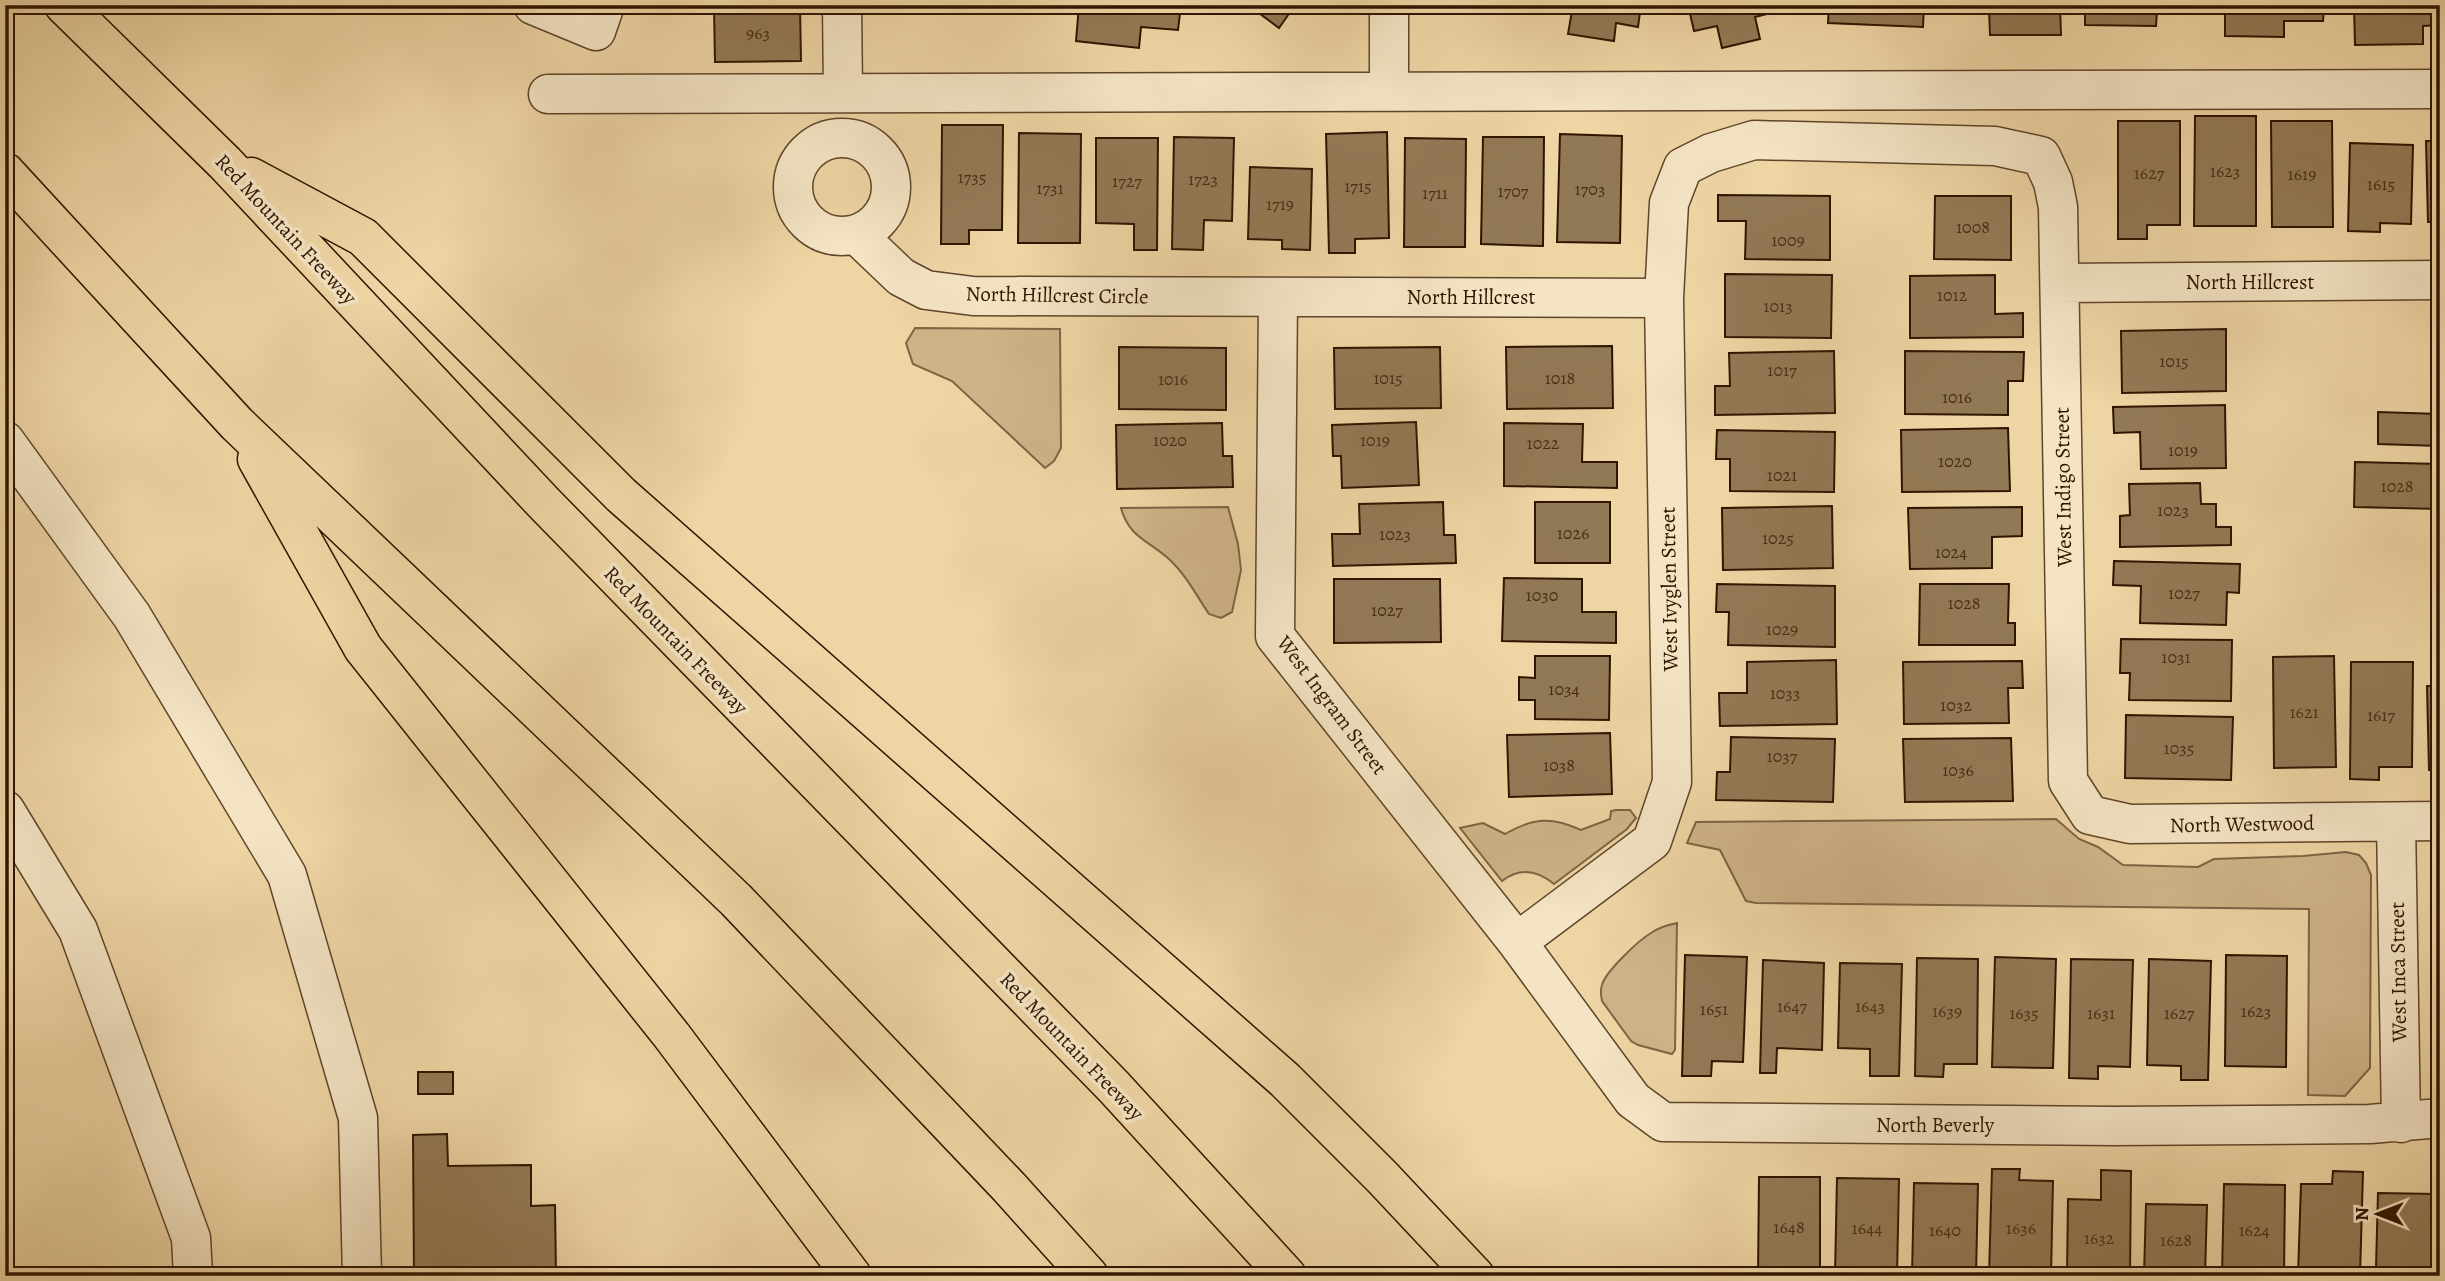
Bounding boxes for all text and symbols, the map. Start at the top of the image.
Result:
house number: 963 [746,21,770,45]
street label: Red Mountain Freeway [209,148,364,311]
house number: 1623 [2210,159,2240,183]
house number: 1627 [2134,161,2165,185]
house number: 1619 [2288,162,2316,186]
house number: 1735 [958,165,986,189]
house number: 1723 [1188,167,1218,191]
house number: 1727 [1112,169,1142,193]
house number: 1615 [2367,172,2395,196]
house number: 1715 [1344,174,1372,198]
house number: 1731 [1036,176,1064,200]
house number: 1703 [1575,177,1605,201]
house number: 1707 [1498,179,1529,203]
house number: 1711 [1422,181,1448,205]
house number: 1719 [1266,192,1294,216]
house number: 1008 [1956,215,1990,239]
house number: 1009 [1771,228,1805,252]
street label: North Hillcrest [2186,268,2314,296]
street label: North Hillcrest Circle [965,279,1149,311]
street label: North Hillcrest [1407,283,1535,311]
house number: 1012 [1937,283,1968,307]
house number: 1013 [1763,294,1793,318]
house number: 1015 [2159,349,2189,373]
house number: 1017 [1767,358,1797,382]
house number: 1015 [1373,366,1403,390]
house number: 1018 [1545,366,1575,390]
house number: 1016 [1158,367,1188,391]
house number: 1016 [1942,385,1972,409]
street label: West Indigo Street [2048,407,2078,568]
house number: 1020 [1153,428,1187,452]
house number: 1019 [1360,428,1390,452]
house number: 1022 [1527,431,1560,455]
house number: 1019 [2168,438,2198,462]
house number: 1020 [1938,449,1972,473]
house number: 1021 [1767,463,1797,487]
house number: 1028 [2380,474,2414,498]
house number: 1023 [2157,498,2189,522]
street label: West Ivyglen Street [1654,506,1684,673]
house number: 1026 [1557,521,1589,545]
house number: 1023 [1379,522,1411,546]
house number: 1025 [1762,526,1794,550]
house number: 1024 [1935,540,1967,564]
street label: Red Mountain Freeway [598,560,755,721]
house number: 1027 [2168,581,2200,605]
house number: 1030 [1526,583,1558,607]
house number: 1028 [1947,591,1981,615]
house number: 1027 [1371,598,1403,622]
house number: 1029 [1766,617,1798,641]
street label: West Ingram Street [1270,629,1394,780]
house number: 1031 [2161,645,2191,669]
house number: 1034 [1548,677,1580,701]
house number: 1033 [1770,681,1800,705]
house number: 1032 [1940,693,1972,717]
house number: 1621 [2289,700,2319,724]
house number: 1617 [2367,703,2396,727]
house number: 1035 [2164,736,2194,760]
house number: 1037 [1767,744,1798,768]
house number: 1038 [1543,753,1575,777]
house number: 1036 [1942,758,1974,782]
street label: North Westwood [2169,809,2315,839]
street label: West Inca Street [2383,902,2413,1043]
street label: Red Mountain Freeway [994,966,1151,1127]
house number: 1647 [1777,994,1808,1018]
house number: 1643 [1855,994,1885,1018]
house number: 1651 [1700,997,1728,1021]
house number: 1639 [1932,999,1962,1023]
house number: 1623 [2241,999,2271,1023]
house number: 1635 [2009,1001,2039,1025]
house number: 1631 [2087,1001,2115,1025]
house number: 1627 [2164,1001,2195,1025]
street label: North Beverly [1876,1111,1995,1139]
north arrow [2344,1180,2414,1250]
text: N [2349,1207,2375,1221]
house number: 1648 [1773,1215,1805,1239]
house number: 1644 [1852,1216,1882,1240]
house number: 1636 [2006,1216,2036,1240]
house number: 1640 [1929,1218,1961,1242]
house number: 1624 [2238,1218,2270,1242]
house number: 1632 [2084,1226,2115,1250]
house number: 1628 [2160,1228,2192,1252]

